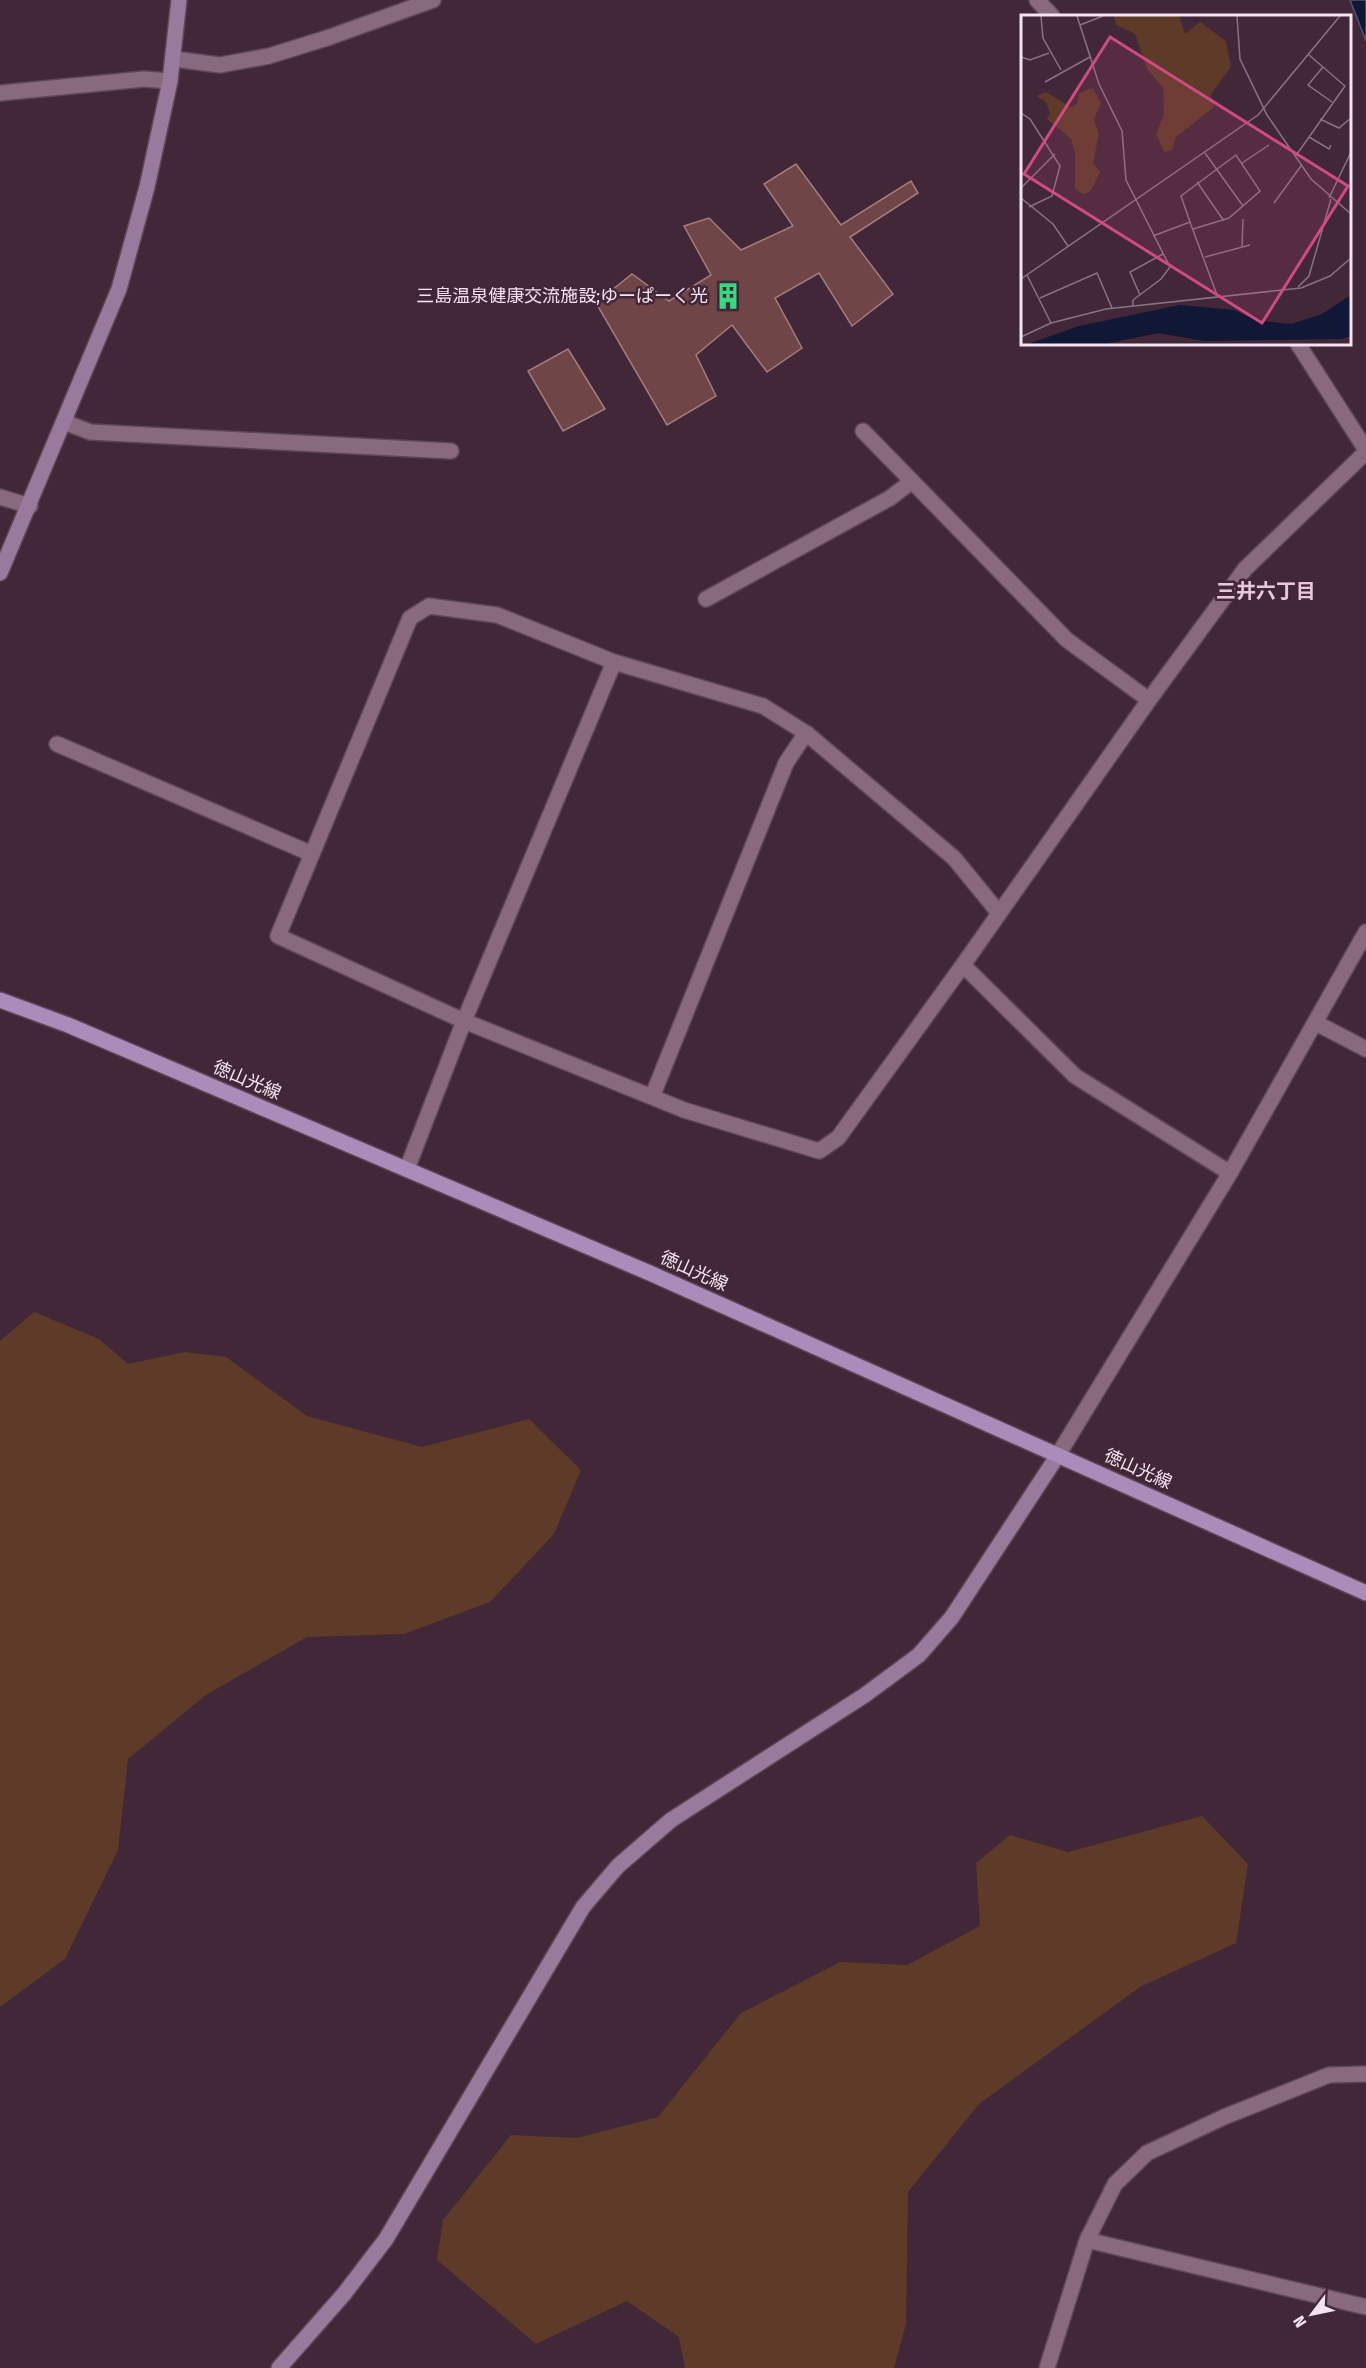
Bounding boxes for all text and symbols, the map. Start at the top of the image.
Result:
inset map [1021,15,1351,345]
building icon: 三島温泉健康交流施設;ゆーぱーく光 [713,281,743,311]
place label: 三島温泉健康交流施設;ゆーぱーく光 [416,285,708,307]
district label: 三井六丁目 [1216,579,1316,603]
street label: 徳山光線 [210,1056,284,1104]
street label: 徳山光線 [657,1246,731,1296]
street label: 徳山光線 [1101,1444,1175,1494]
north arrow [1282,2284,1342,2344]
text: N [1289,2313,1310,2331]

